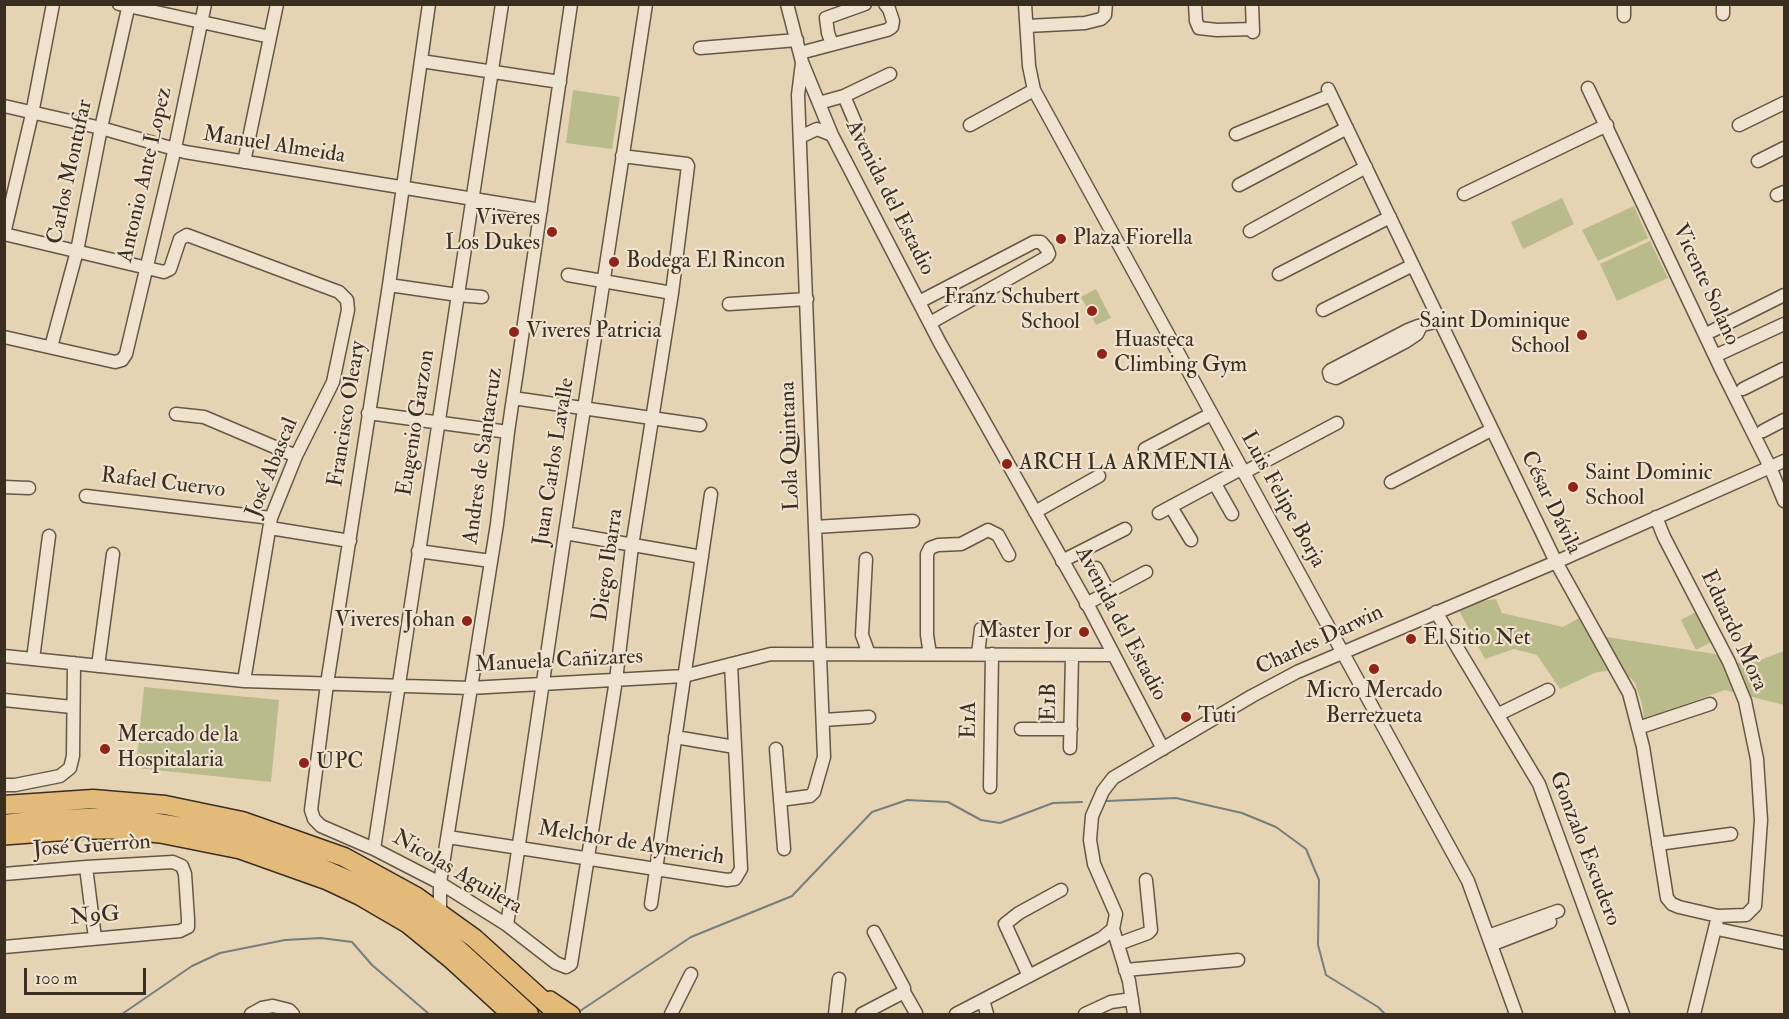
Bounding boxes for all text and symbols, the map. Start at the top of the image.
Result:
street label: Antonio Ante Lopez [113,85,179,265]
street label: Carlos Montufar [43,97,99,247]
street label: Avenida del Estadio [839,116,939,280]
street label: Manuel Almeida [201,122,347,170]
place label: Viveres Los Dukes [445,206,540,258]
street label: Vicente Solano [1665,220,1745,350]
marker: Viveres Los Dukes [545,225,559,239]
place label: Plaza Fiorella [1073,226,1192,252]
marker: Plaza Fiorella [1054,232,1068,246]
place label: Bodega El Rincon [626,249,785,275]
marker: Bodega El Rincon [607,255,621,269]
place label: Franz Schubert School [944,285,1080,336]
marker: Franz Schubert School [1085,304,1099,318]
place label: Saint Dominique School [1419,309,1570,360]
place label: Viveres Patricia [526,319,661,345]
marker: Viveres Patricia [507,325,521,339]
place label: Huasteca Climbing Gym [1114,328,1247,380]
marker: Saint Dominique School [1575,328,1589,342]
street label: Francisco Oleary [323,339,373,489]
marker: Huasteca Climbing Gym [1095,347,1109,361]
street label: Eugenio Garzon [392,348,442,498]
street label: Andres de Santacruz [459,366,509,546]
street label: Juan Carlos Lavalle [529,376,581,548]
street label: Lola Quintana [776,381,806,511]
street label: José Abascal [241,414,305,522]
street label: Luis Felipe Borja [1234,427,1330,573]
street label: César Dávila [1514,447,1586,559]
place label: ARCH LA ARMENIA [1019,451,1231,477]
marker: ARCH LA ARMENIA [1000,457,1014,471]
place label: Saint Dominic School [1585,461,1713,512]
street label: Rafael Cuervo [99,463,227,505]
marker: Saint Dominic School [1566,480,1580,494]
street label: Diego Ibarra [588,507,630,623]
street label: Avenida del Estadio [1068,543,1172,705]
street label: Eduardo Mora [1694,567,1772,695]
street label: Charles Darwin [1252,600,1388,682]
place label: Viveres Johan [335,608,455,634]
marker: Viveres Johan [460,614,474,628]
place label: Master Jor [978,619,1072,645]
marker: Master Jor [1077,625,1091,639]
place label: El Sitio Net [1423,626,1531,652]
marker: El Sitio Net [1404,632,1418,646]
street label: Manuela Cañizares [474,644,644,680]
marker: Micro Mercado Berrezueta [1367,662,1381,676]
place label: Micro Mercado Berrezueta [1306,679,1442,730]
street label: E1B [1036,683,1064,721]
street label: E1A [956,701,984,739]
place label: Tuti [1198,704,1236,730]
marker: Tuti [1179,710,1193,724]
place label: Mercado de la Hospitalaria [117,723,239,774]
marker: Mercado de la Hospitalaria [98,742,112,756]
place label: UPC [316,750,363,776]
marker: UPC [297,756,311,770]
street label: Gonzalo Escudero [1542,768,1626,930]
street label: Melchor de Aymerich [536,816,726,872]
street label: Nicolas Aguilera [387,825,527,921]
street label: José Guerròn [32,830,152,864]
street label: N9G [69,902,121,932]
scale bar [27,956,148,994]
text: 100 m [35,967,78,990]

